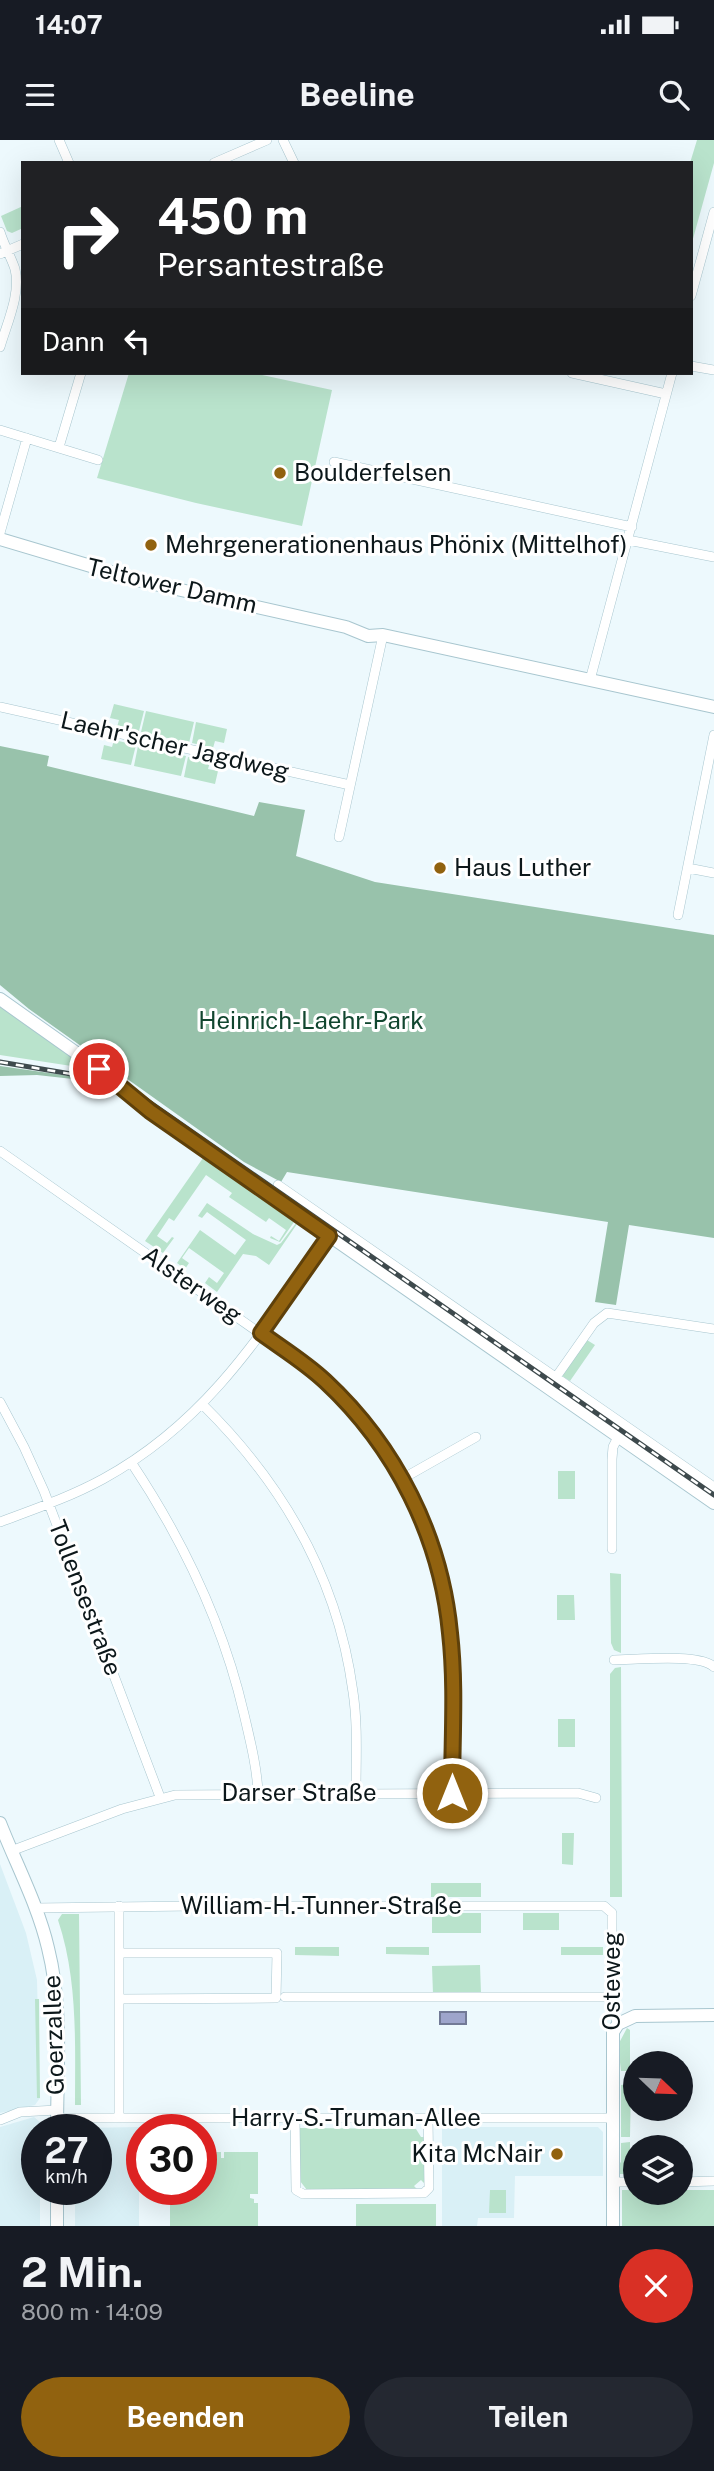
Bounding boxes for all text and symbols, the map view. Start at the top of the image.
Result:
text: 14:07 [35,9,103,40]
icon: menu [21,76,59,114]
text: Beeline [299,76,415,113]
icon: search [655,76,693,114]
text: 450 m [157,187,308,245]
icon: right [42,189,133,280]
text: Persantestraße [157,246,384,283]
icon: left [118,322,156,360]
text: Dann [42,326,104,357]
place label: Boulderfelsen [294,458,451,486]
marker: Boulderfelsen [272,465,288,481]
place label: Mehrgenerationenhaus Phönix (Mittelhof) [165,530,628,558]
marker: Mehrgenerationenhaus Phönix (Mittelhof) [143,537,159,553]
street label: Teltower Damm [84,552,260,618]
street label: Laehr'scher Jagdweg [58,705,292,785]
place label: Haus Luther [454,853,591,881]
marker: Haus Luther [432,860,448,876]
park label: Heinrich-Laehr-Park [198,1006,424,1034]
pin [69,1039,129,1099]
icon: arrive [80,1050,118,1088]
street label: Alsterweg [137,1240,248,1329]
street label: Tollensestraße [43,1516,128,1679]
position arrow [415,1756,489,1830]
street label: Darser Straße [221,1778,377,1806]
street label: William-H.-Tunner-Straße [180,1891,462,1919]
street label: Osteweg [597,1932,625,2030]
street label: Goerzallee [37,1975,69,2095]
north arrow [623,2051,693,2121]
map controls [623,2051,693,2205]
street label: Harry-S.-Truman-Allee [231,2103,481,2131]
speed limit sign: 30 [126,2114,217,2205]
text: 27 [44,2130,89,2171]
button: layers [623,2135,693,2205]
place label: Kita McNair [412,2139,543,2167]
marker: Kita McNair [549,2146,565,2162]
text: km/h [45,2166,88,2187]
text: 2 Min. [21,2247,143,2296]
button: close [619,2249,693,2323]
text: 800 m · 14:09 [21,2298,163,2325]
button: Beenden [21,2377,350,2457]
button: Teilen [364,2377,693,2457]

